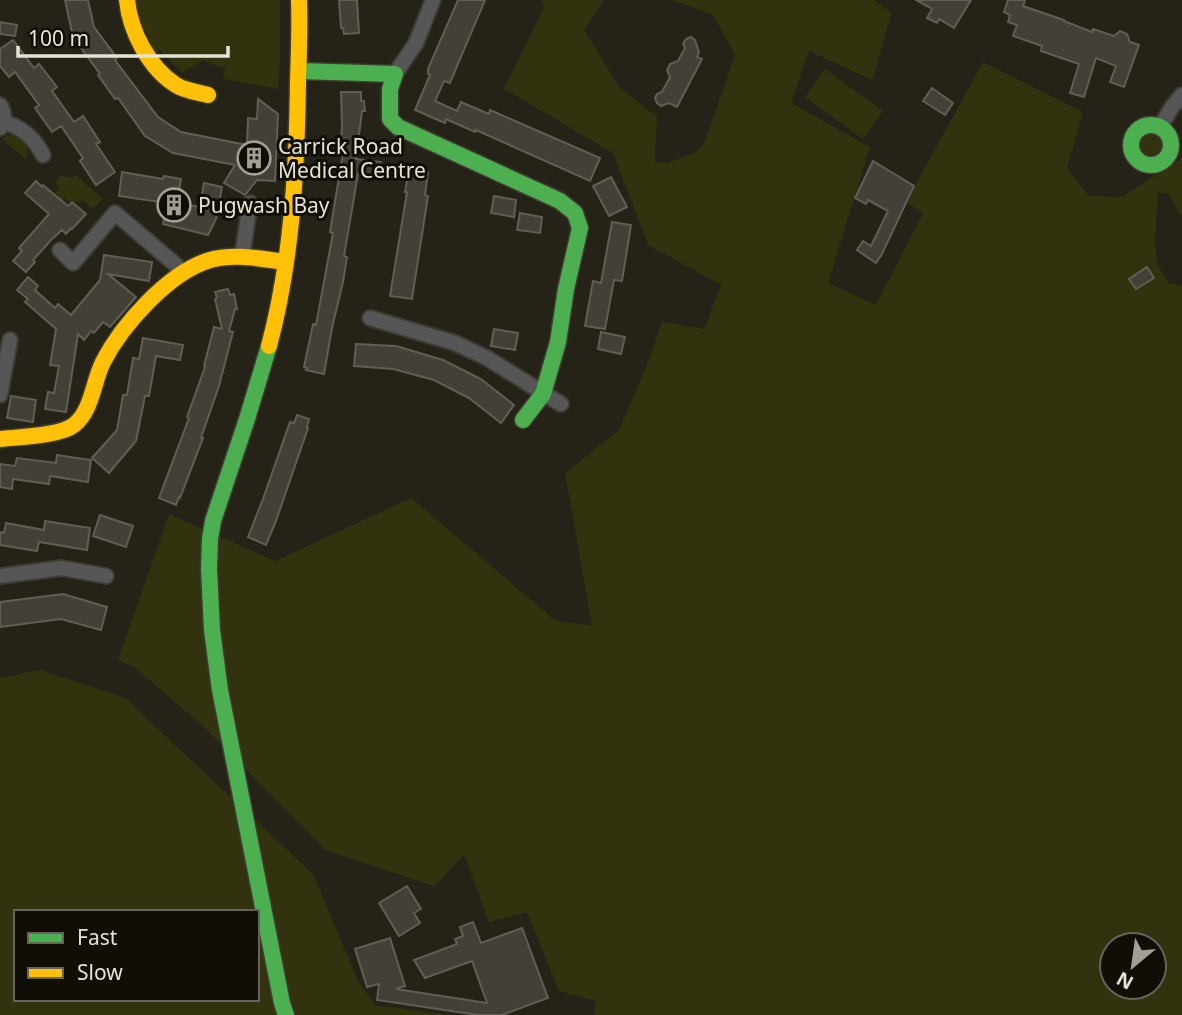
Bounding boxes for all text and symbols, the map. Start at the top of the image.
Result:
scale bar [18,14,228,58]
text: 100 m [28,24,89,52]
place label: Carrick Road Medical Centre [278,132,426,184]
building icon: Carrick Road Medical Centre [235,139,273,177]
building icon: Pugwash Bay [155,186,193,224]
place label: Pugwash Bay [198,191,330,219]
legend [14,910,259,1001]
text: Fast [77,923,118,951]
north arrow [1098,931,1168,1001]
text: Slow [77,958,123,986]
text: N [1112,966,1138,996]

